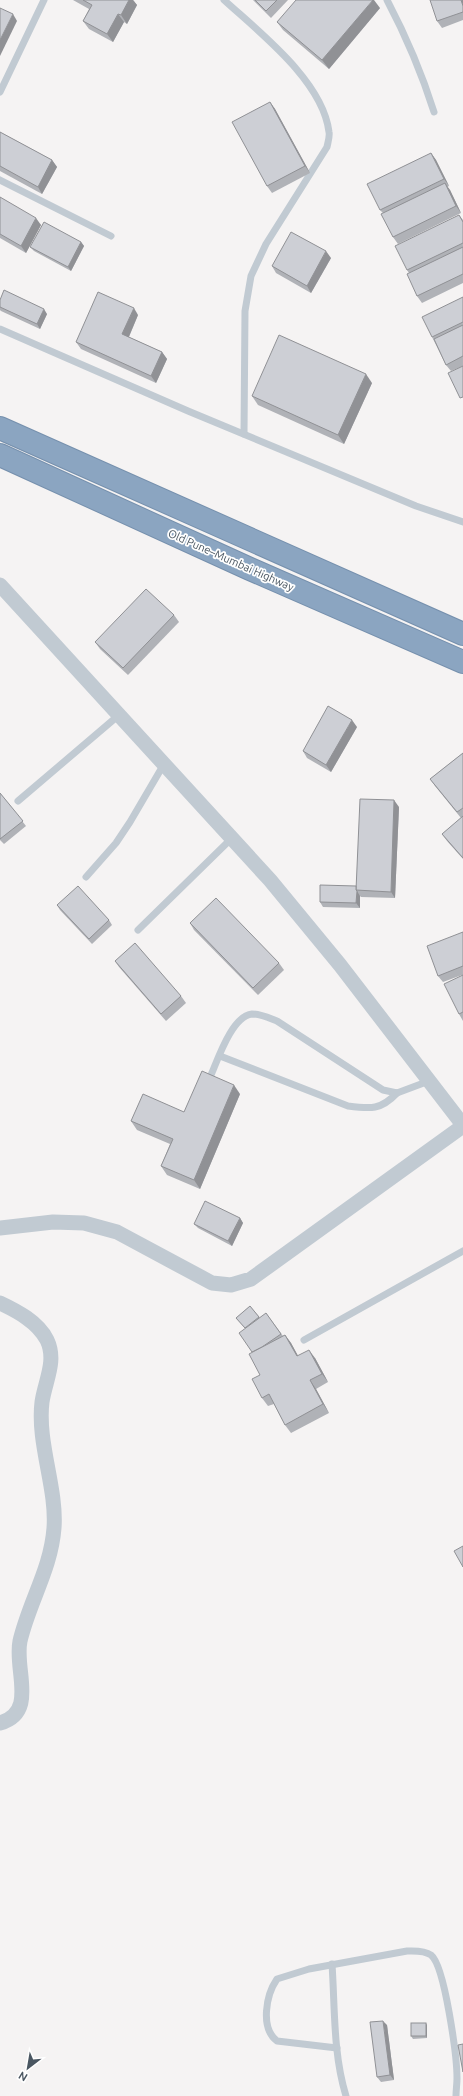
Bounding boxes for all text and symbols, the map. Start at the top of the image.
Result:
street label: Old Pune–Mumbai Highway [166,527,296,593]
north arrow [8,2048,48,2088]
text: N [16,2069,29,2084]

